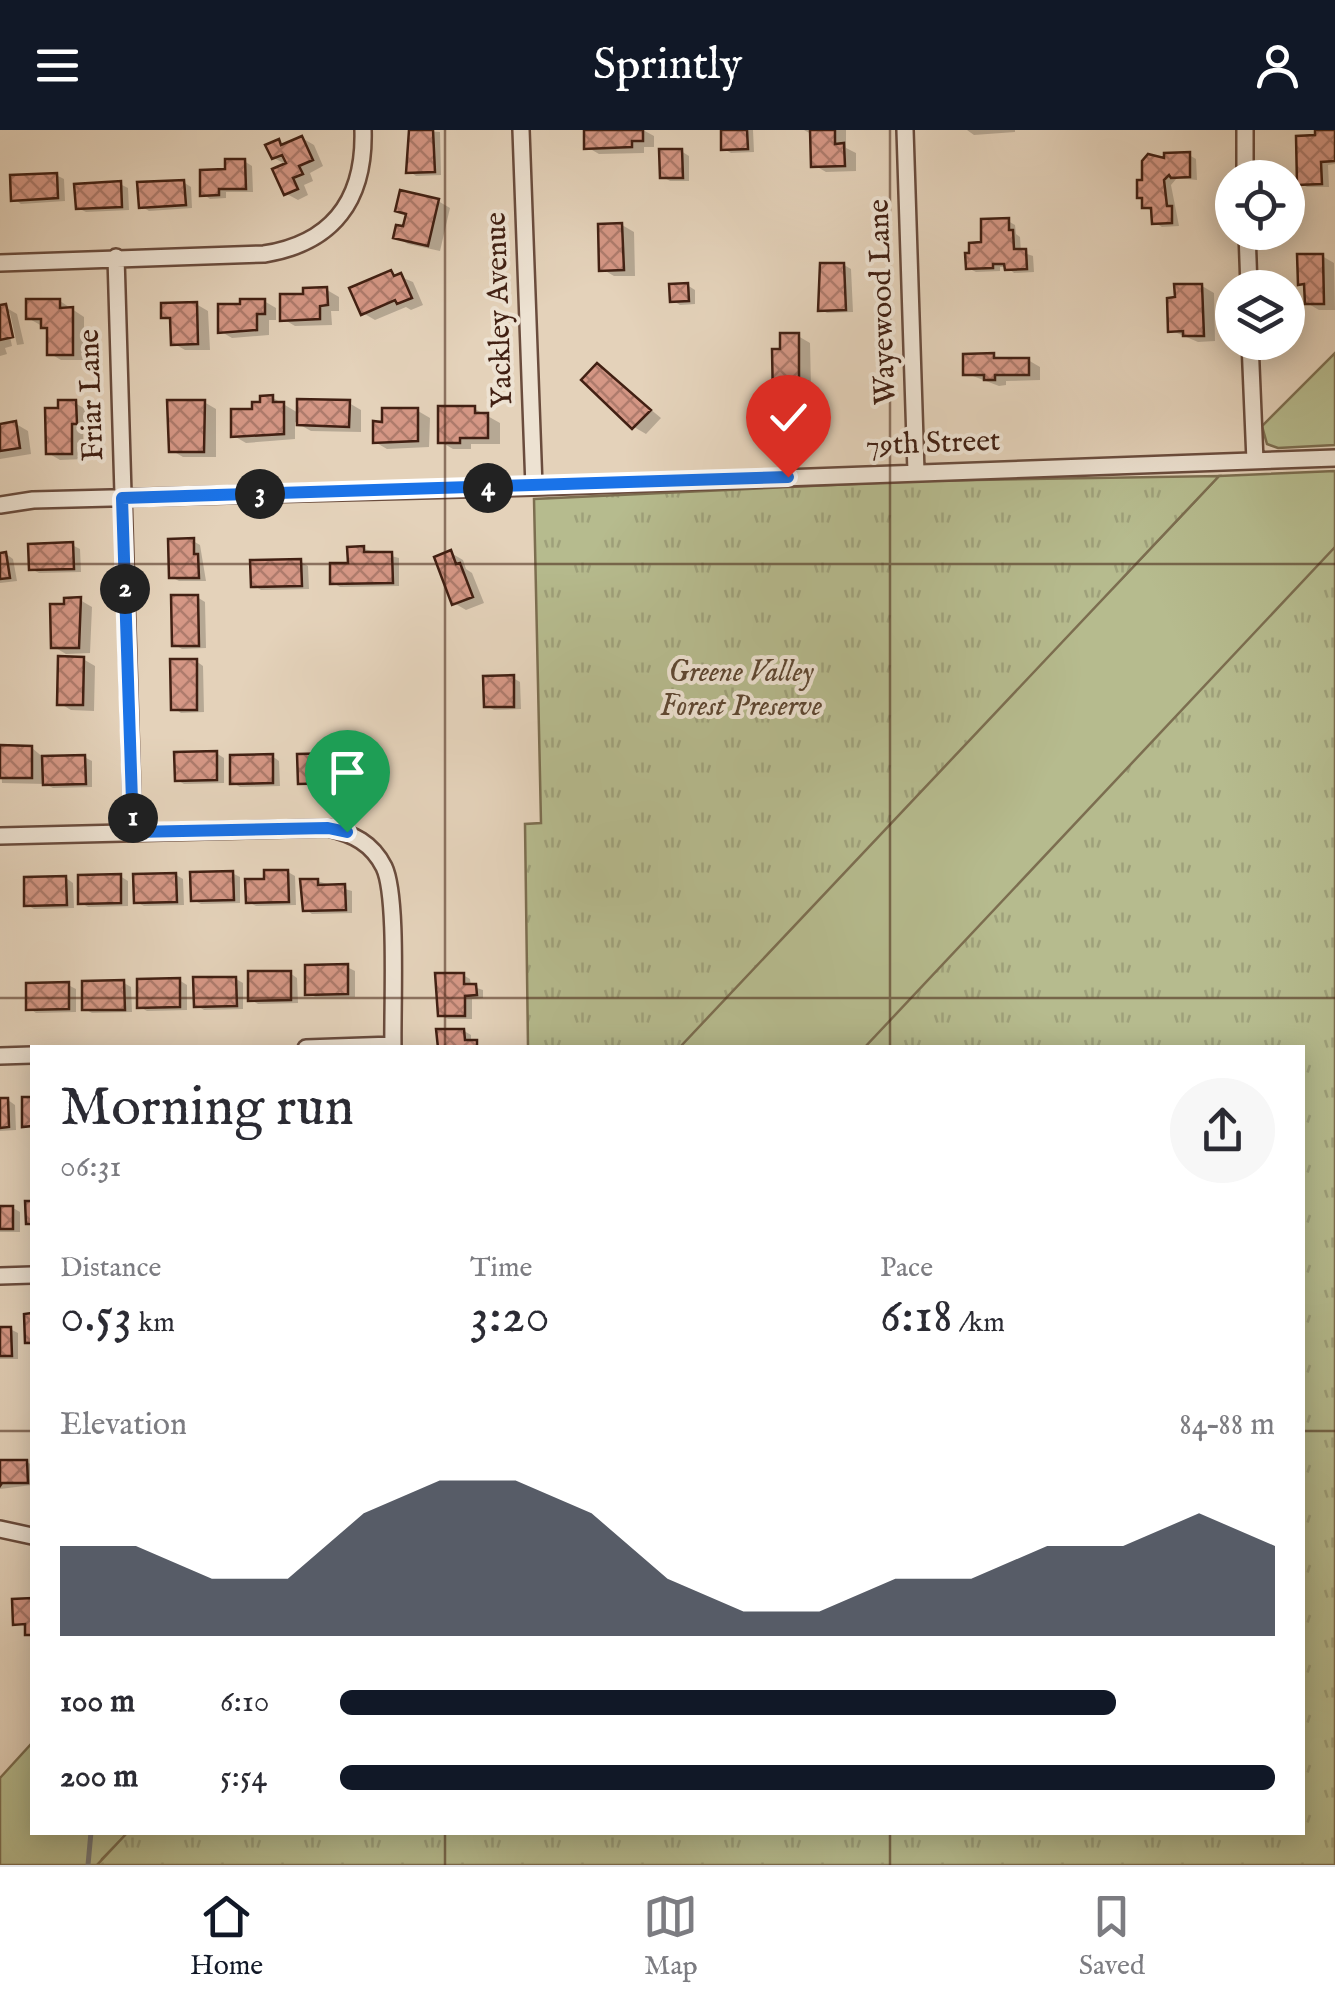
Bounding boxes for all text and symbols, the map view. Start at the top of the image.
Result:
text: Sprintly [593,37,742,94]
icon: menu [30,38,85,93]
icon: person [1250,38,1305,93]
map controls [1215,160,1305,360]
button: locate [1215,160,1305,250]
street label: Wayewood Lane [860,198,906,406]
street label: Yackley Avenue [478,211,522,409]
button: layers [1215,270,1305,360]
street label: Friar Lane [71,328,113,462]
pin [746,375,831,478]
icon: check [761,390,816,445]
street label: 79th Street [865,423,1001,465]
pin: 4 [463,463,513,513]
pin: 3 [235,469,285,519]
text: 4 [481,470,495,505]
text: 3 [255,476,265,511]
pin: 2 [100,564,150,614]
text: 2 [118,571,132,606]
park label: Greene Valley Forest Preserve [660,654,822,726]
pin [305,730,390,833]
icon: arrive [320,745,375,800]
pin: 1 [108,793,158,843]
text: 1 [128,800,138,835]
text: Morning run [60,1074,354,1144]
button: share [1170,1078,1275,1183]
text: 06:31 [60,1147,122,1188]
text: Distance [60,1251,161,1286]
text: Time [470,1251,532,1286]
text: Pace [880,1251,933,1286]
text: 0.53 [60,1286,132,1349]
text: 3:20 [470,1286,550,1349]
text: 6:18 [880,1286,953,1349]
text: km [132,1306,175,1341]
text: /km [953,1306,1005,1341]
text: Elevation [60,1405,187,1446]
text: 84–88 m [1179,1405,1275,1446]
text: 100 m [60,1682,135,1723]
text: 6:10 [220,1682,269,1723]
text: 200 m [60,1757,138,1798]
text: 5:54 [220,1757,267,1798]
tab: Home [190,1889,263,1984]
tab: Map [643,1889,698,1984]
tab: Saved [1079,1889,1145,1984]

